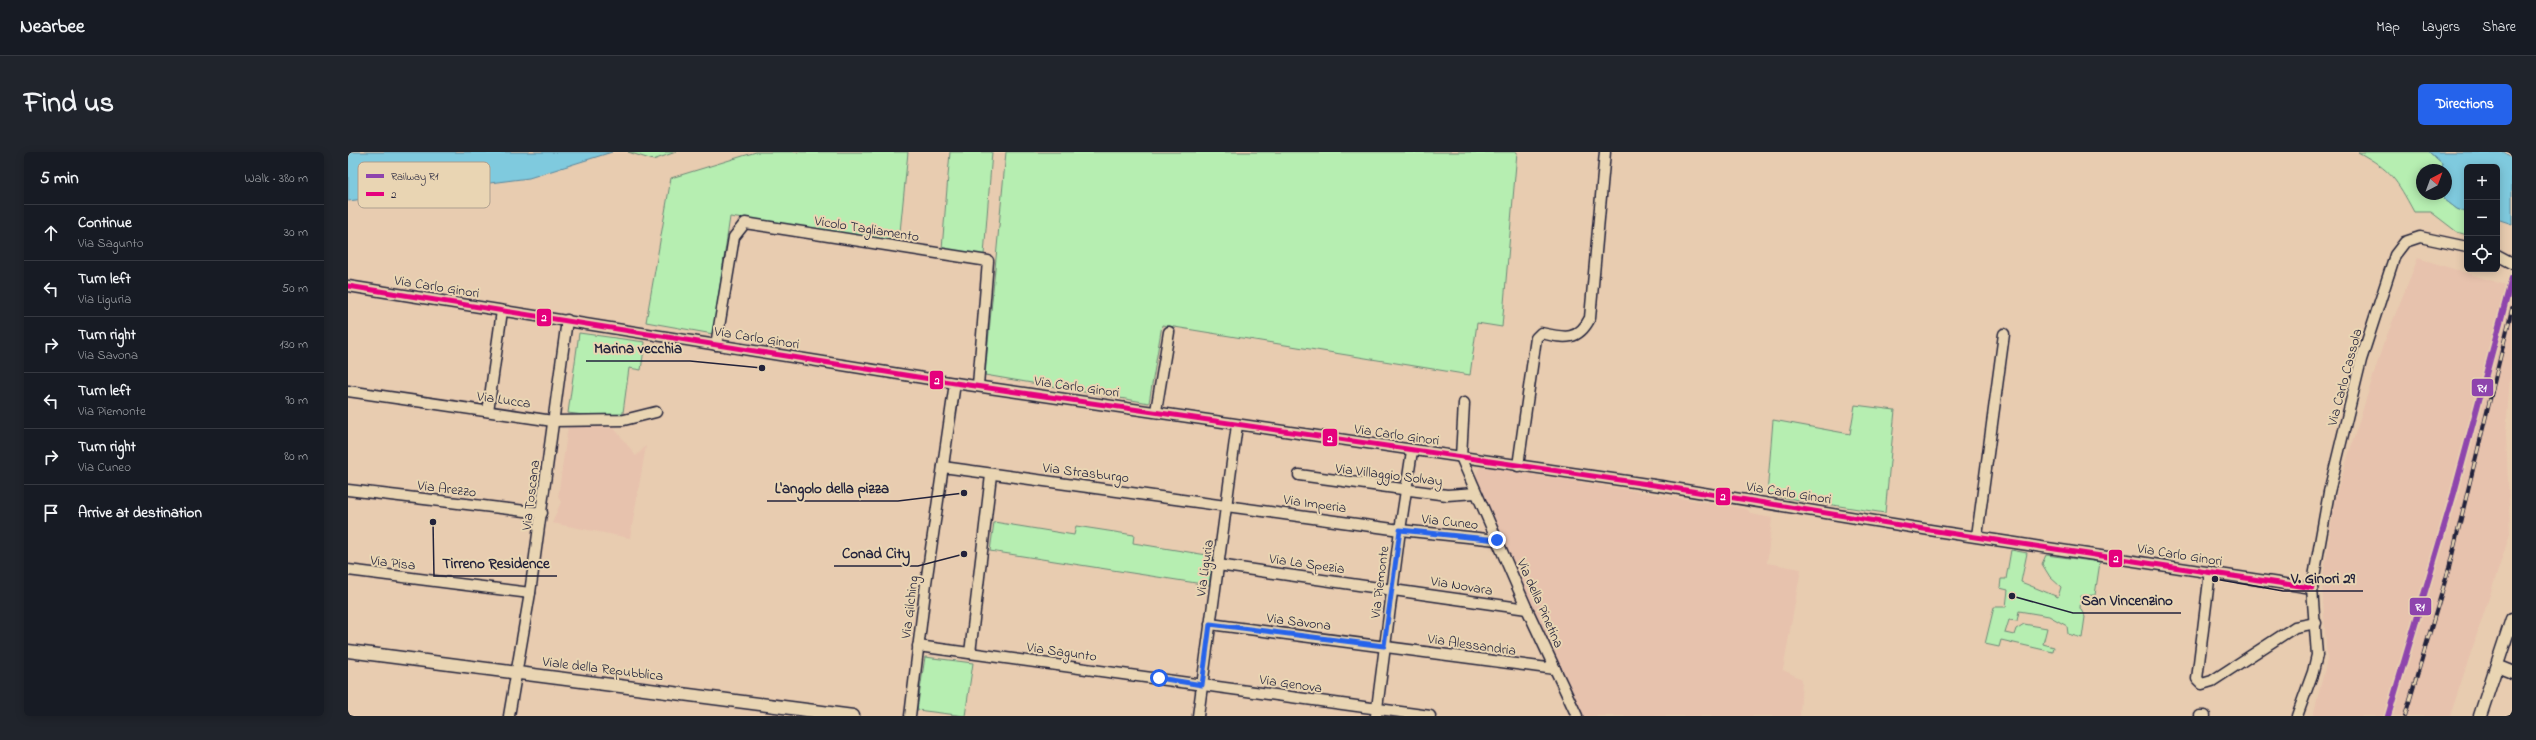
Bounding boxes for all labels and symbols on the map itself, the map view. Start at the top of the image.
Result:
legend [358,162,490,208]
north arrow [2416,164,2452,200]
text: Railway R1 [391,169,439,186]
text: 2 [391,187,397,203]
street label: Vicolo Tagliamento [812,211,921,249]
street label: Via Carlo Ginori [392,270,481,305]
line badge: 2 [536,308,552,327]
text: 2 [540,310,547,326]
street label: Via Carlo Ginori [712,321,801,356]
street label: Via Carlo Cassola [2322,326,2369,429]
callout: Marina vecchia [586,334,690,361]
text: Marina vecchia [594,338,682,360]
line badge: 2 [929,370,944,390]
street label: Via Carlo Ginori [1032,371,1121,404]
text: 2 [933,373,940,389]
line badge: R1 [2471,378,2494,397]
text: R1 [2476,381,2487,397]
street label: Via Lucca [475,386,532,415]
street label: Via Carlo Ginori [1352,419,1441,452]
line badge: 2 [1322,428,1338,447]
text: 2 [1326,431,1333,447]
street label: Via Strasburgo [1040,458,1130,490]
street label: Via Villaggio Solvay [1333,458,1444,493]
street label: Via Toscana [517,459,546,533]
callout: L'angolo della pizza [767,474,898,501]
street label: Via Arezzo [415,475,477,504]
street label: Via Carlo Ginori [1744,476,1833,511]
text: L'angolo della pizza [775,478,889,502]
line badge: 2 [1715,487,1731,506]
text: 2 [1719,489,1726,505]
street label: Via Imperia [1281,490,1348,519]
street label: Via Cuneo [1419,509,1479,536]
route end [1488,531,1506,549]
street label: Via Liguria [1191,538,1221,599]
street label: Via Carlo Ginori [2135,538,2224,573]
callout: Conad City [834,539,918,566]
text: Conad City [842,543,911,567]
street label: Via Piemonte [1365,544,1395,621]
callout: Tirreno Residence [434,549,557,576]
street label: Via La Spezia [1267,549,1346,580]
line badge: 2 [2108,549,2123,568]
street label: Via Pisa [368,550,417,577]
text: 2 [2112,551,2119,567]
text: Tirreno Residence [442,553,551,575]
street label: Via della Pinetina [1510,555,1569,651]
callout: V. Ginori 29 [2283,564,2363,591]
text: V. Ginori 29 [2290,568,2356,590]
street label: Via Novara [1428,571,1494,602]
street label: Via Gilching [896,575,926,641]
callout: San Vincenzino [2073,586,2181,613]
text: San Vincenzino [2081,590,2173,612]
line badge: R1 [2409,597,2432,616]
text: R1 [2414,600,2425,616]
street label: Via Savona [1265,608,1332,637]
street label: Via Alessandria [1425,629,1517,662]
street label: Via Sagunto [1024,637,1098,669]
street label: Viale della Repubblica [540,652,664,687]
route start [1150,669,1168,687]
street label: Via Genova [1257,670,1323,699]

